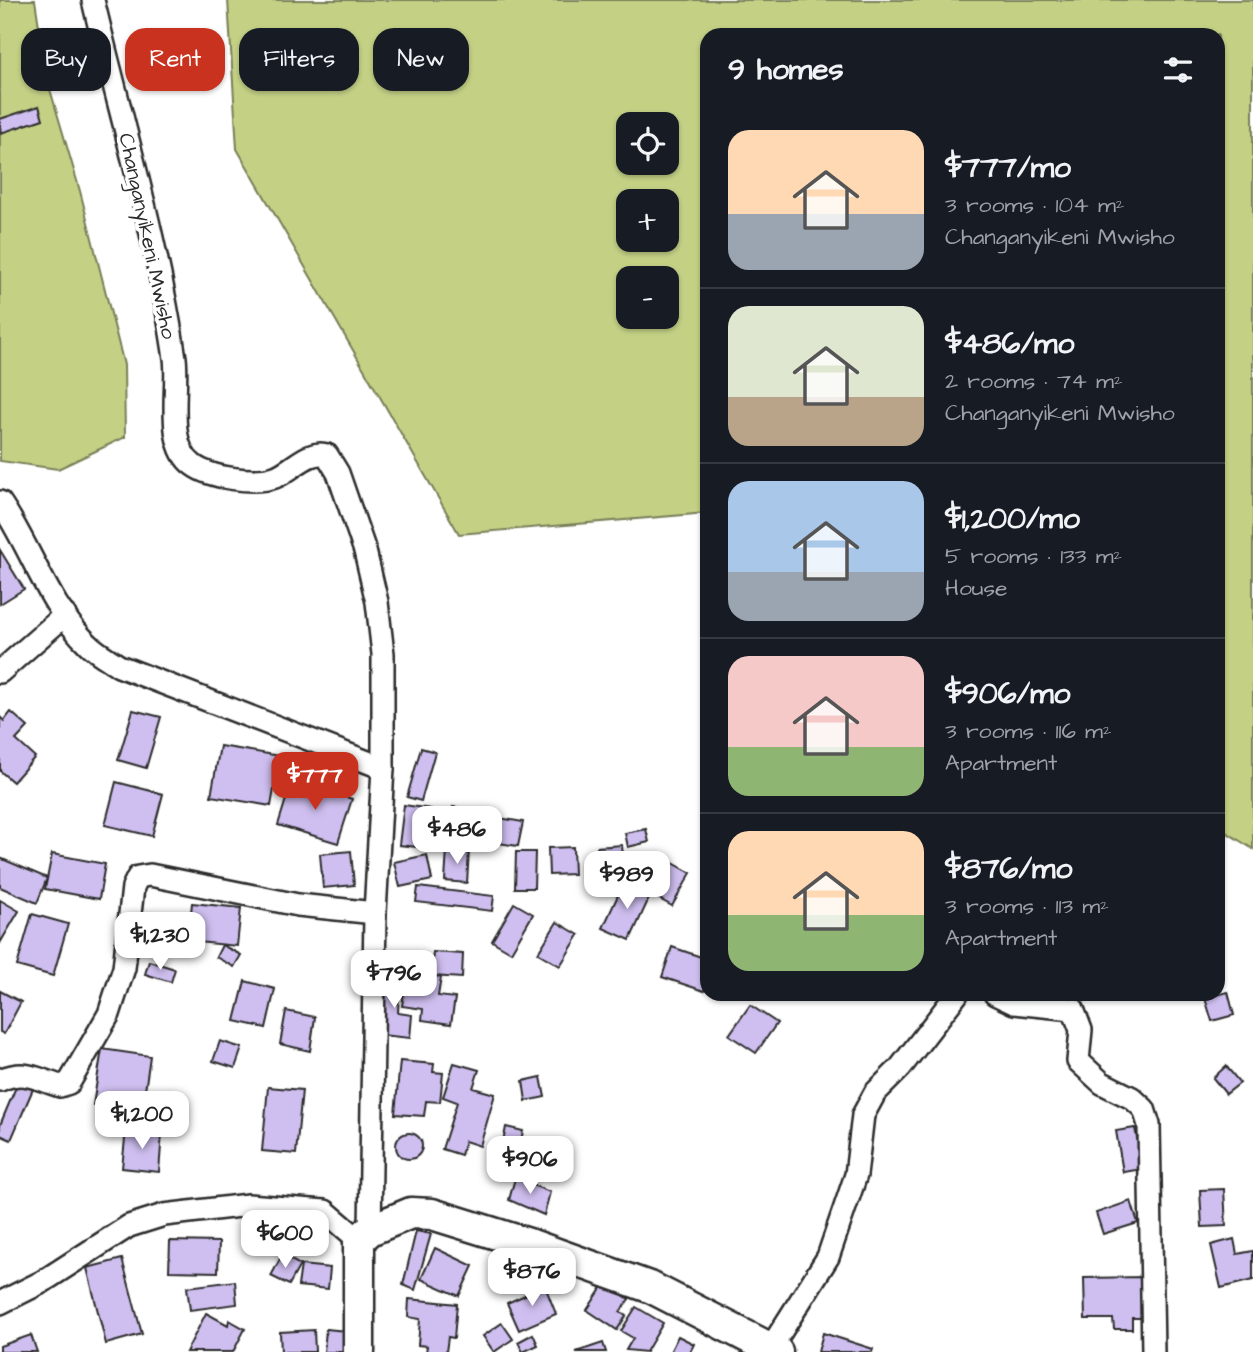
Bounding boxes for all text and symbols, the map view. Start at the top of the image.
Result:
chip: Buy [21,28,111,91]
chip: Rent [125,28,225,91]
chip: Filters [239,28,359,91]
chip: New [373,28,469,91]
text: 9 homes [728,49,843,91]
icon: filters [1159,51,1197,89]
map controls [616,112,679,329]
button: locate [616,112,679,175]
street label: Changanyikeni Mwisho [110,130,184,342]
text: $777/mo [945,147,1071,189]
icon: home [784,158,868,242]
button: + [616,189,679,252]
text: 3 rooms · 104 m² [945,189,1124,221]
text: Changanyikeni Mwisho [945,221,1175,253]
button: − [616,266,679,329]
text: $486/mo [945,323,1074,365]
icon: home [784,334,868,418]
text: 2 rooms · 74 m² [945,365,1123,397]
text: Changanyikeni Mwisho [945,397,1175,429]
text: $1,200/mo [945,498,1080,540]
icon: home [784,509,868,593]
text: 5 rooms · 133 m² [945,540,1122,572]
text: House [945,572,1008,604]
text: $906/mo [945,673,1070,715]
icon: home [784,684,868,768]
text: 3 rooms · 116 m² [945,715,1112,747]
text: Apartment [945,747,1057,779]
pin: $777 [274,752,356,812]
text: $777 [287,759,343,791]
pin: $486 [416,806,498,866]
text: $486 [428,813,486,845]
text: $876/mo [945,848,1072,890]
pin: $989 [586,852,668,911]
text: $989 [600,858,654,890]
icon: home [784,859,868,943]
text: 3 rooms · 113 m² [945,890,1109,922]
pin: $1,230 [103,912,217,972]
text: $1,230 [130,919,190,951]
text: Apartment [945,922,1057,954]
pin: $796 [353,950,435,1010]
text: $796 [367,957,421,989]
pin: $1,200 [85,1092,199,1151]
text: $1,200 [111,1098,173,1130]
pin: $906 [489,1136,571,1196]
text: $906 [503,1143,557,1175]
pin: $600 [244,1210,326,1270]
text: $600 [257,1217,313,1249]
pin: $876 [491,1248,573,1308]
text: $876 [504,1255,560,1287]

